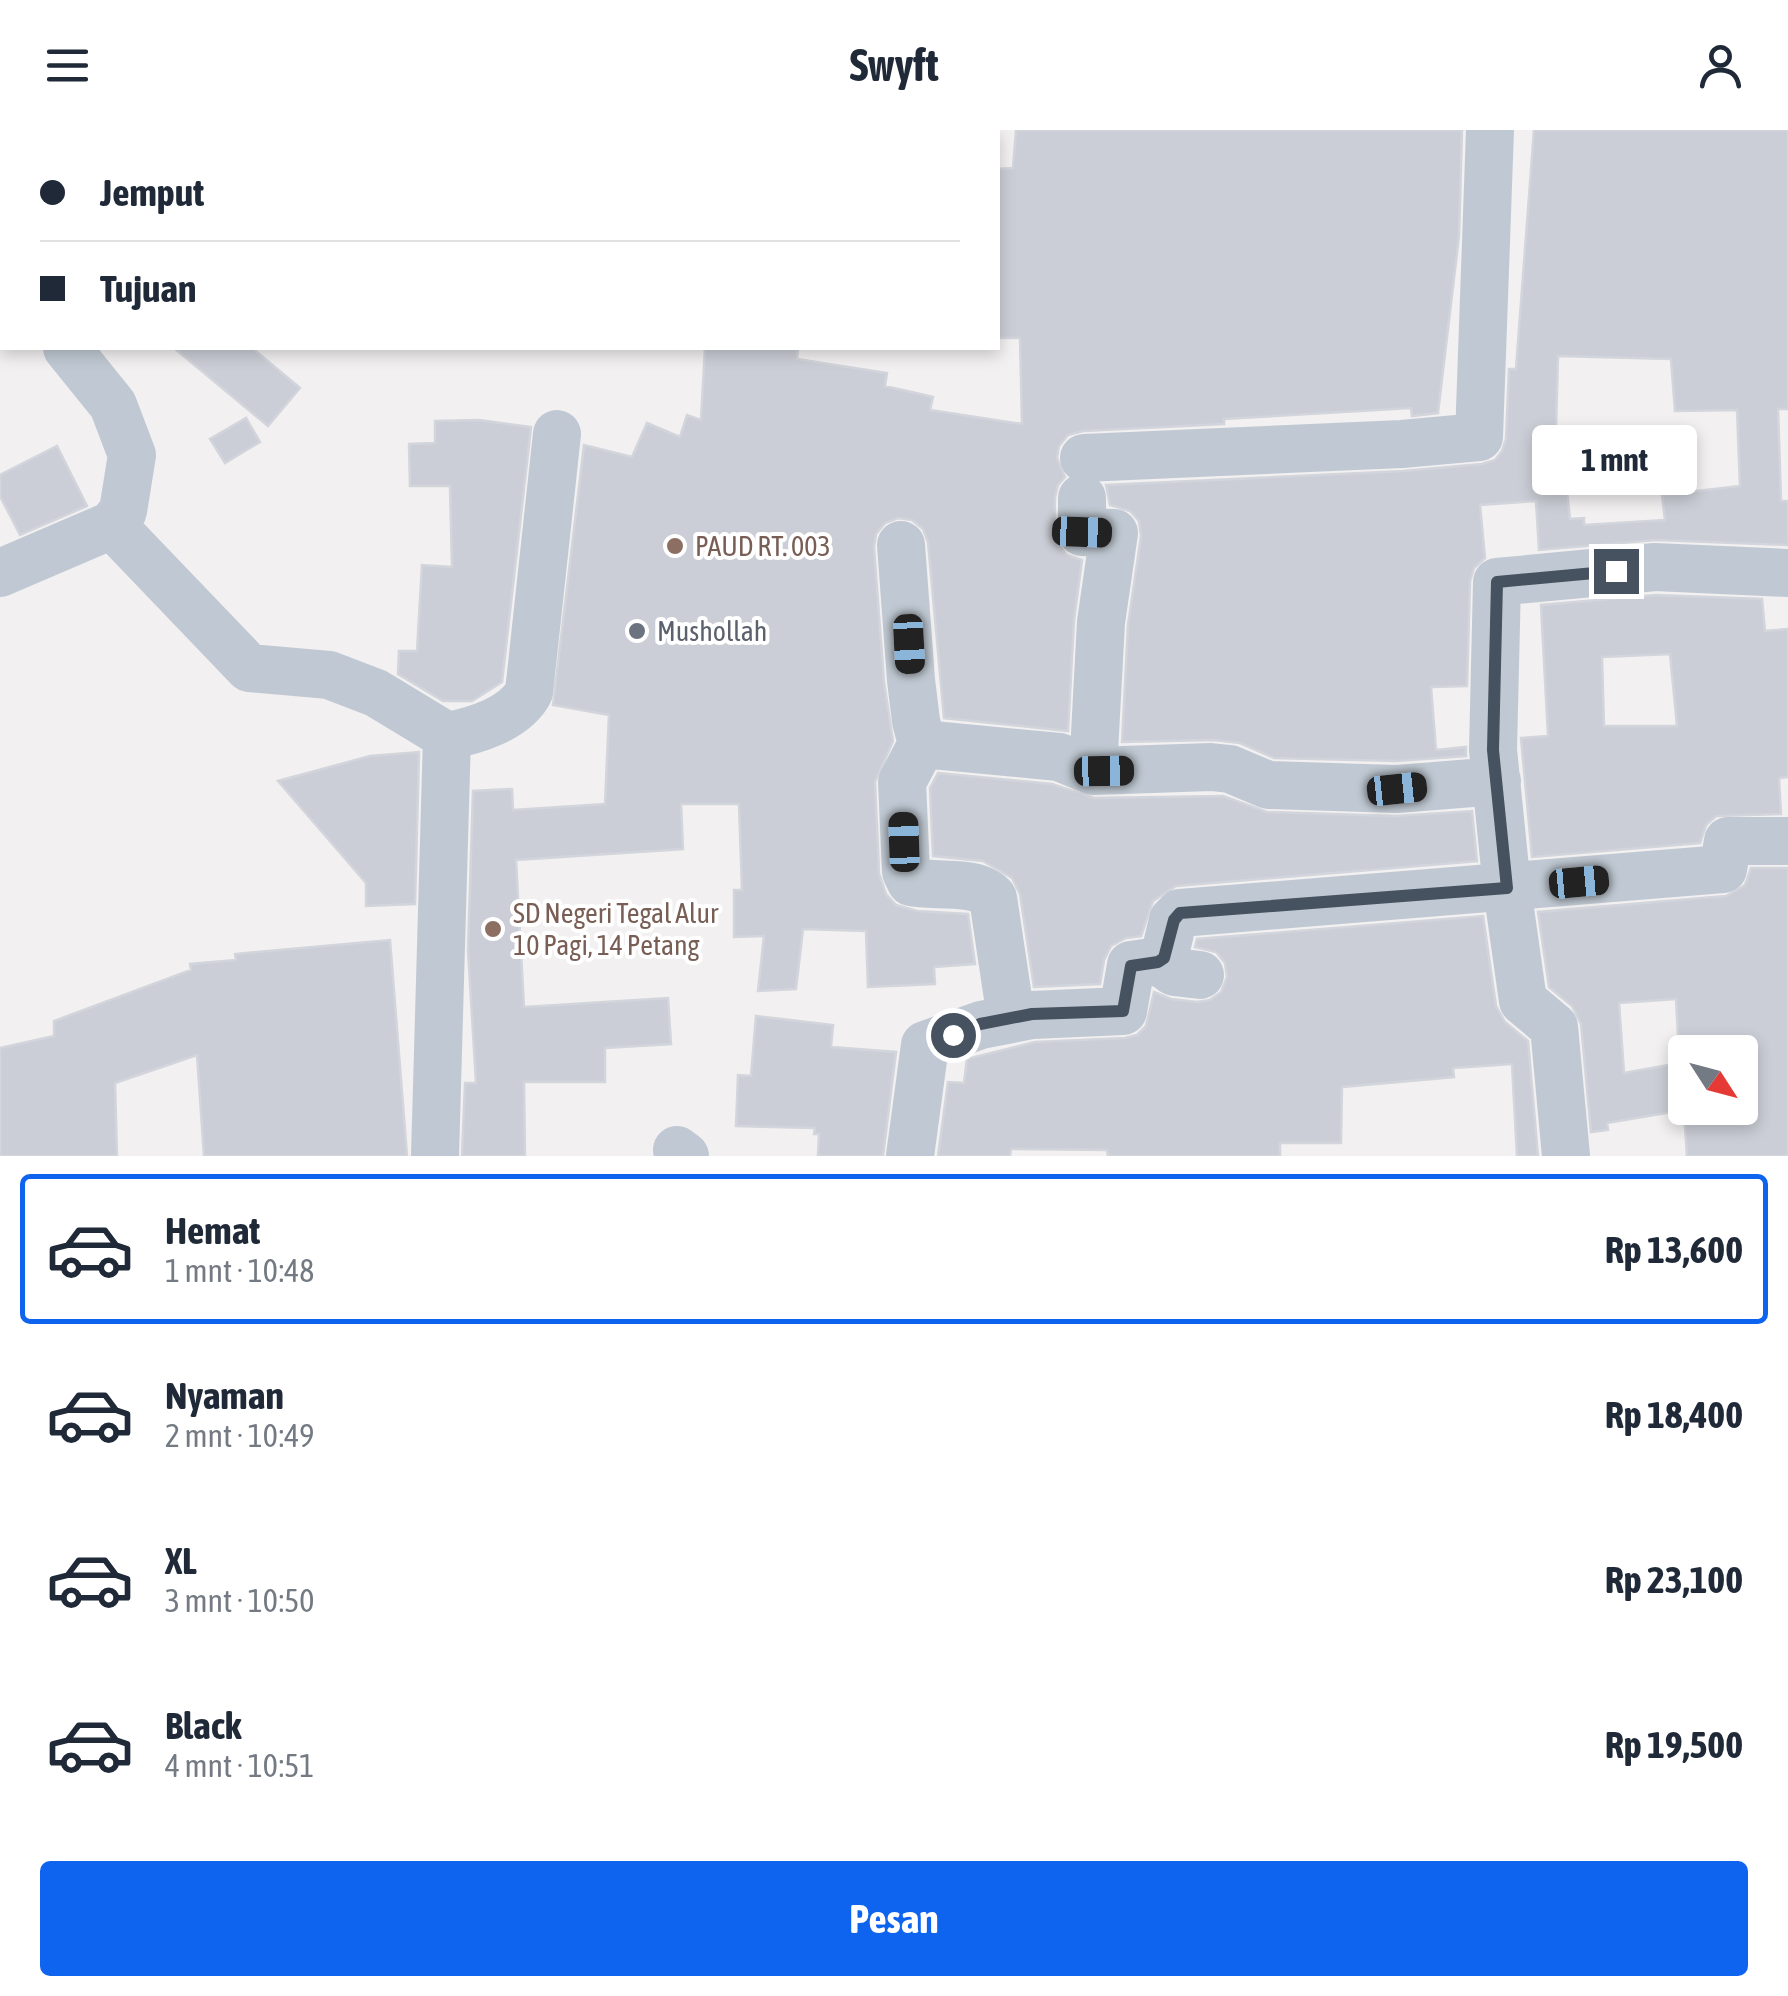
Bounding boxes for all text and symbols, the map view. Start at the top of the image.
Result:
icon: menu [40,38,95,93]
icon: person [1693,38,1748,93]
text: Swyft [849,39,939,91]
text: Jemput [100,171,204,214]
text: Tujuan [100,267,196,310]
callout: 1 mnt [1534,426,1698,496]
text: 1 mnt [1581,441,1648,478]
car [1051,516,1113,548]
place label: PAUD RT. 003 [695,530,831,562]
marker: PAUD RT. 003 [664,535,686,557]
route end [1594,549,1639,594]
car [892,613,926,675]
place label: Mushollah [657,615,767,647]
marker: Mushollah [626,620,648,642]
car [1074,755,1134,787]
car [1366,771,1428,807]
car [888,811,920,873]
car [1548,864,1610,900]
place label: SD Negeri Tegal Alur 10 Pagi, 14 Petang [513,897,719,961]
marker: SD Negeri Tegal Alur 10 Pagi, 14 Petang [482,918,504,940]
route start [931,1013,976,1058]
north arrow [1668,1035,1758,1125]
map controls [1668,1035,1758,1125]
icon: car [45,1204,135,1294]
text: Hemat [165,1209,260,1252]
text: Rp 13,600 [1605,1228,1743,1271]
text: 1 mnt · 10:48 [165,1252,314,1289]
icon: car [45,1369,135,1459]
text: Nyaman [165,1374,284,1417]
text: Rp 18,400 [1605,1393,1743,1436]
text: 2 mnt · 10:49 [165,1417,314,1454]
icon: car [45,1534,135,1624]
text: XL [165,1539,197,1582]
text: Rp 23,100 [1605,1558,1743,1601]
text: 3 mnt · 10:50 [165,1582,314,1619]
icon: car [45,1699,135,1789]
text: Black [165,1704,242,1747]
text: Rp 19,500 [1605,1723,1743,1766]
text: 4 mnt · 10:51 [165,1747,314,1784]
button: Pesan [40,1861,1748,1976]

